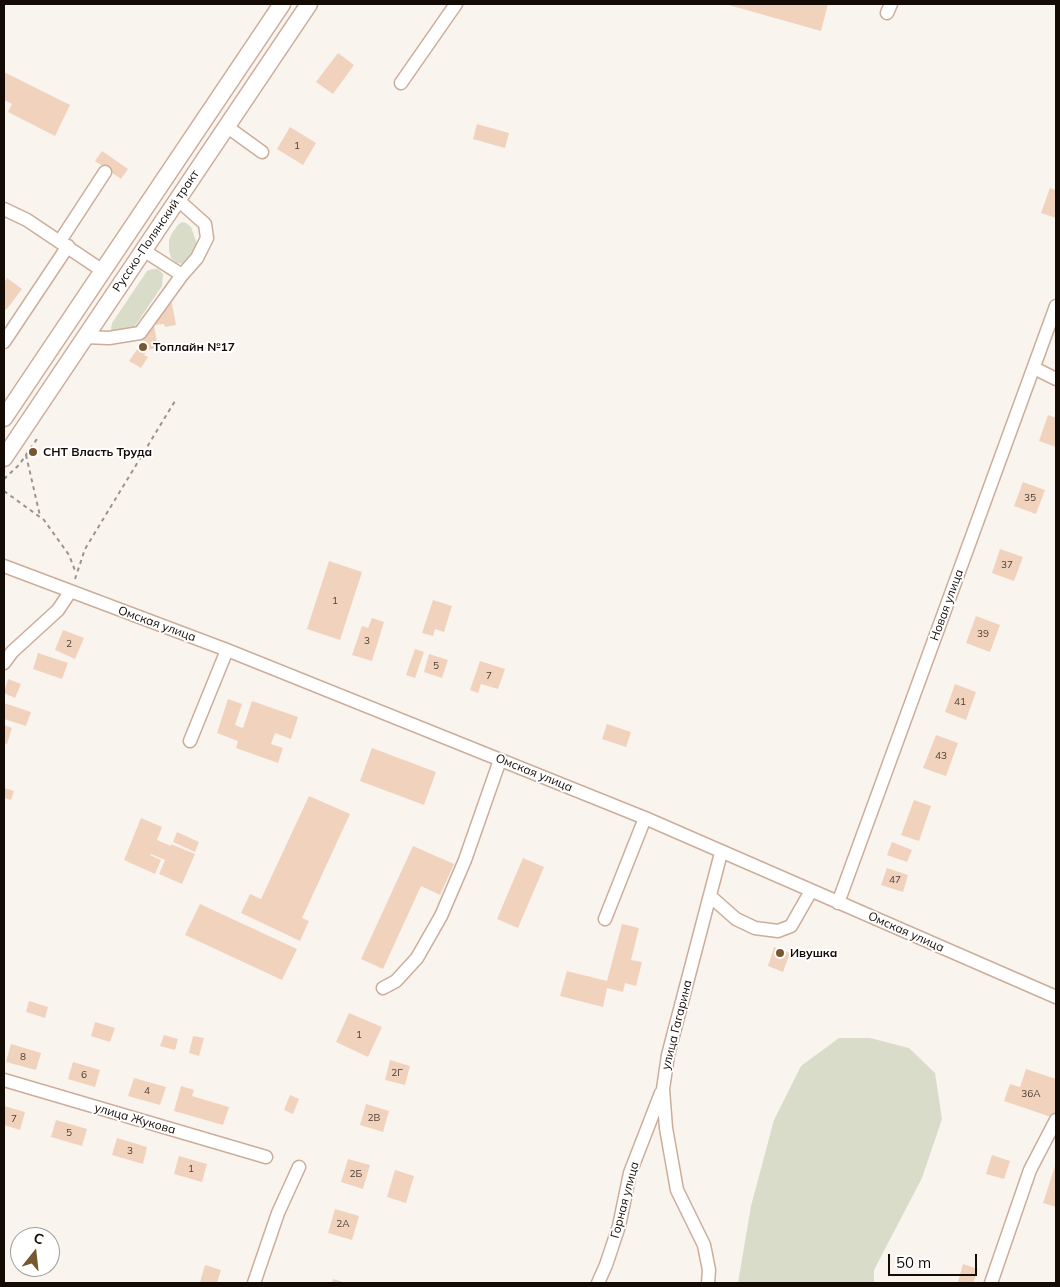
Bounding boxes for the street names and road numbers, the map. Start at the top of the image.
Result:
street label: Русско-Полянский тракт [110,167,202,295]
street label: Новая улица [927,567,967,643]
street label: Омская улица [116,603,198,645]
street label: Омская улица [493,751,575,795]
street label: Омская улица [866,909,946,955]
street label: улица Гагарина [659,979,695,1071]
street label: улица Жукова [93,1101,177,1137]
street label: Горная улица [608,1160,642,1240]

